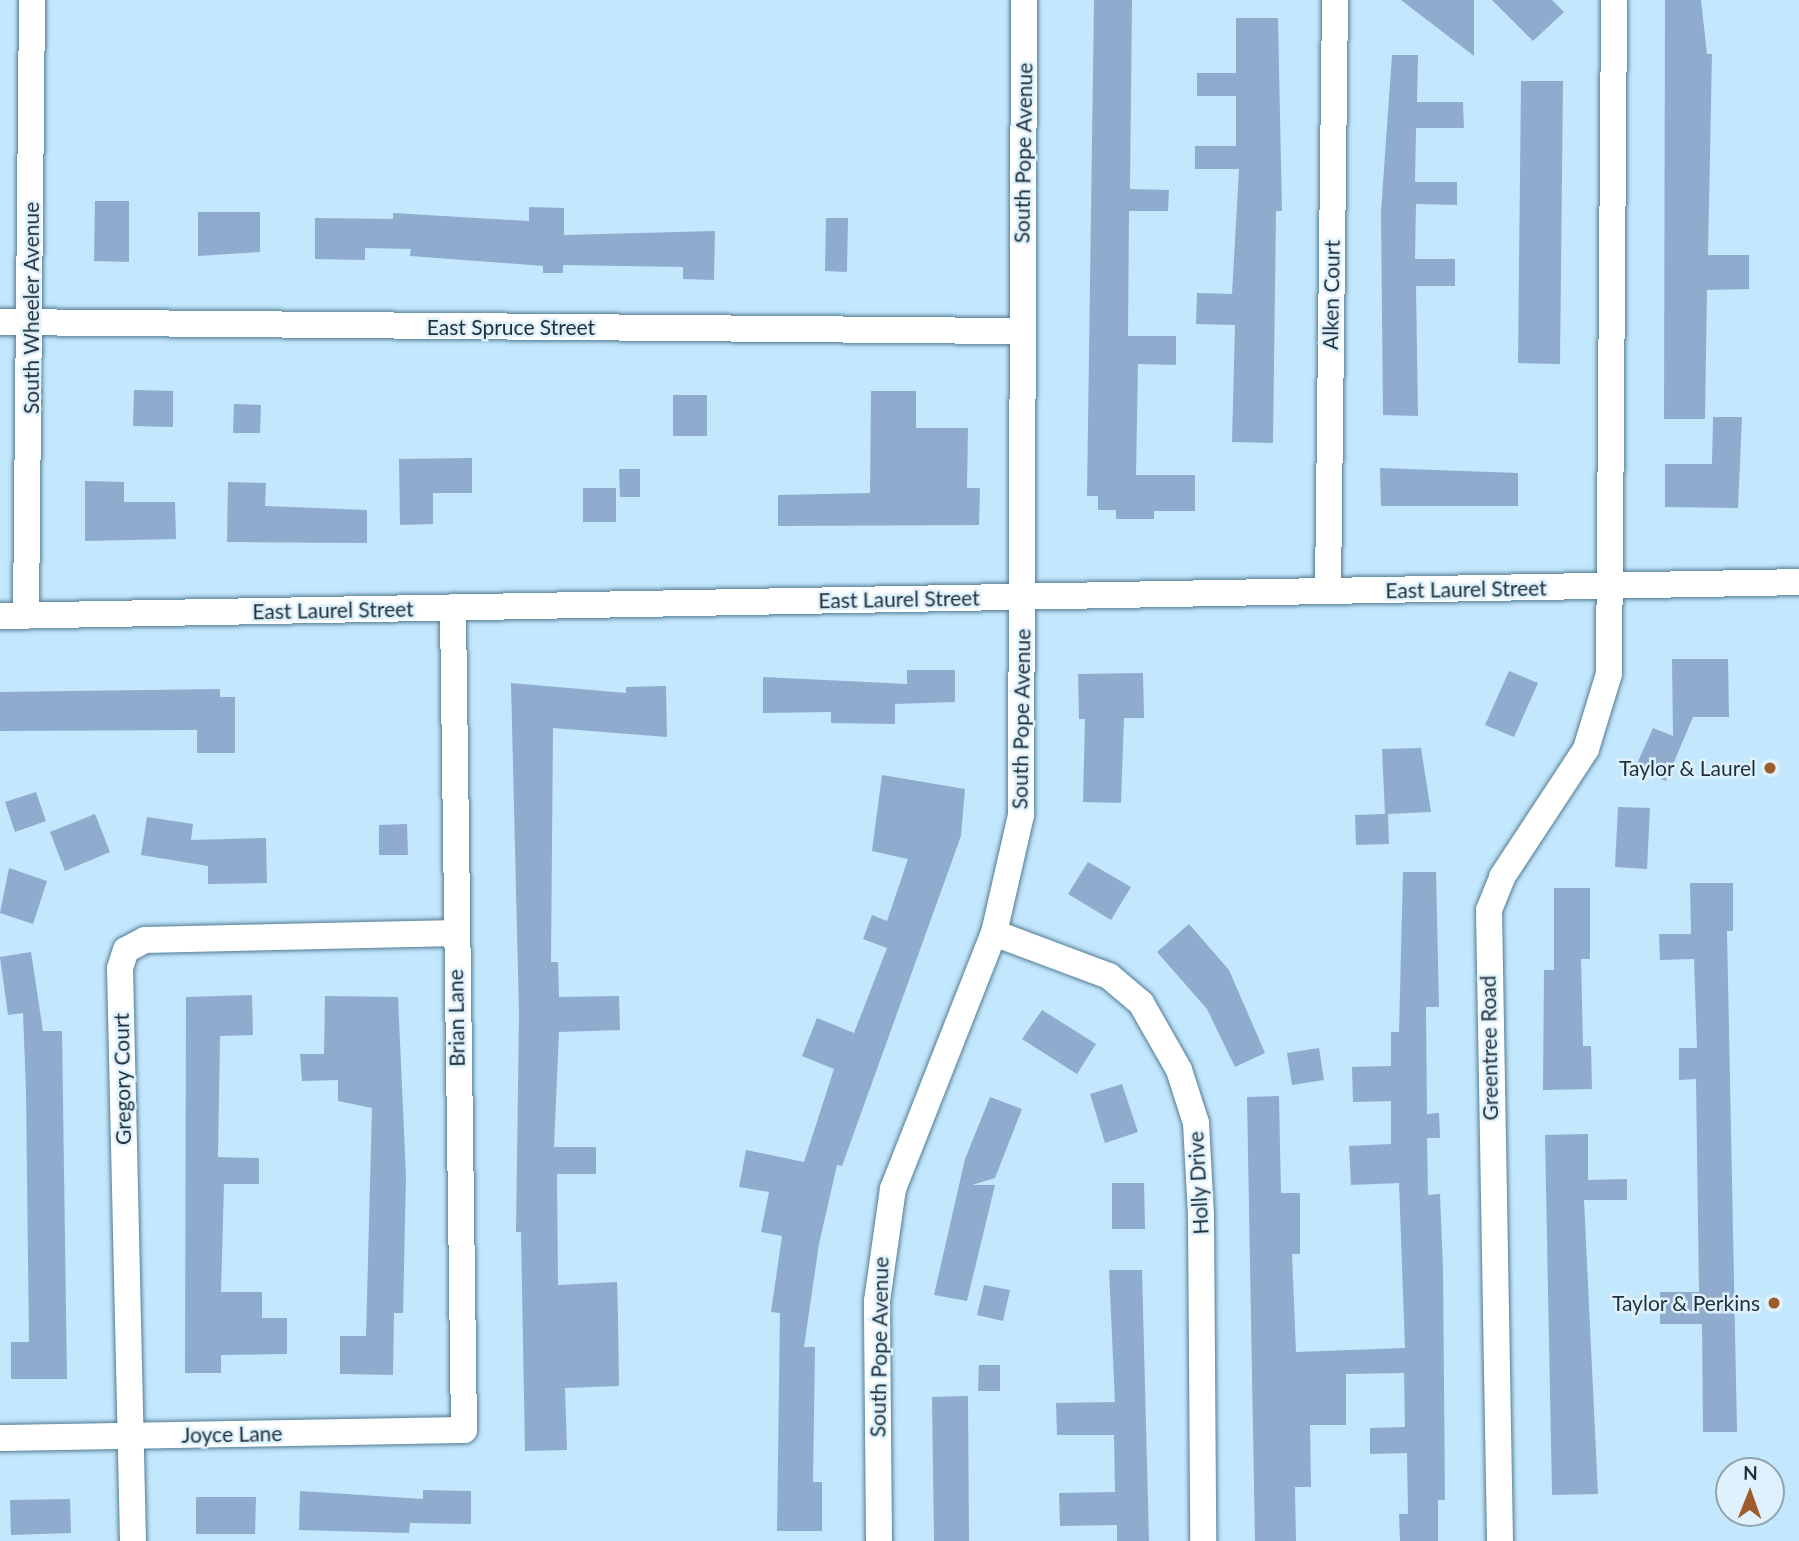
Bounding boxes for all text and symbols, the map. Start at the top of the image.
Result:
street label: South Pope Avenue [1009,62,1037,244]
street label: South Wheeler Avenue [18,201,44,415]
street label: Alken Court [1317,240,1345,350]
street label: East Spruce Street [427,314,595,340]
street label: East Laurel Street [1385,575,1547,603]
street label: East Laurel Street [818,585,980,613]
street label: East Laurel Street [252,596,414,624]
street label: South Pope Avenue [1007,628,1035,810]
place label: Taylor & Laurel [1619,755,1756,781]
marker: Taylor & Laurel [1762,760,1778,776]
street label: Brian Lane [443,969,469,1067]
street label: Greentree Road [1475,975,1503,1121]
street label: Gregory Court [108,1012,136,1146]
street label: Holly Drive [1183,1131,1213,1235]
street label: South Pope Avenue [865,1256,893,1438]
place label: Taylor & Perkins [1611,1290,1760,1316]
marker: Taylor & Perkins [1766,1295,1782,1311]
street label: Joyce Lane [181,1421,283,1447]
north arrow [1715,1457,1785,1527]
text: N [1743,1461,1758,1484]

